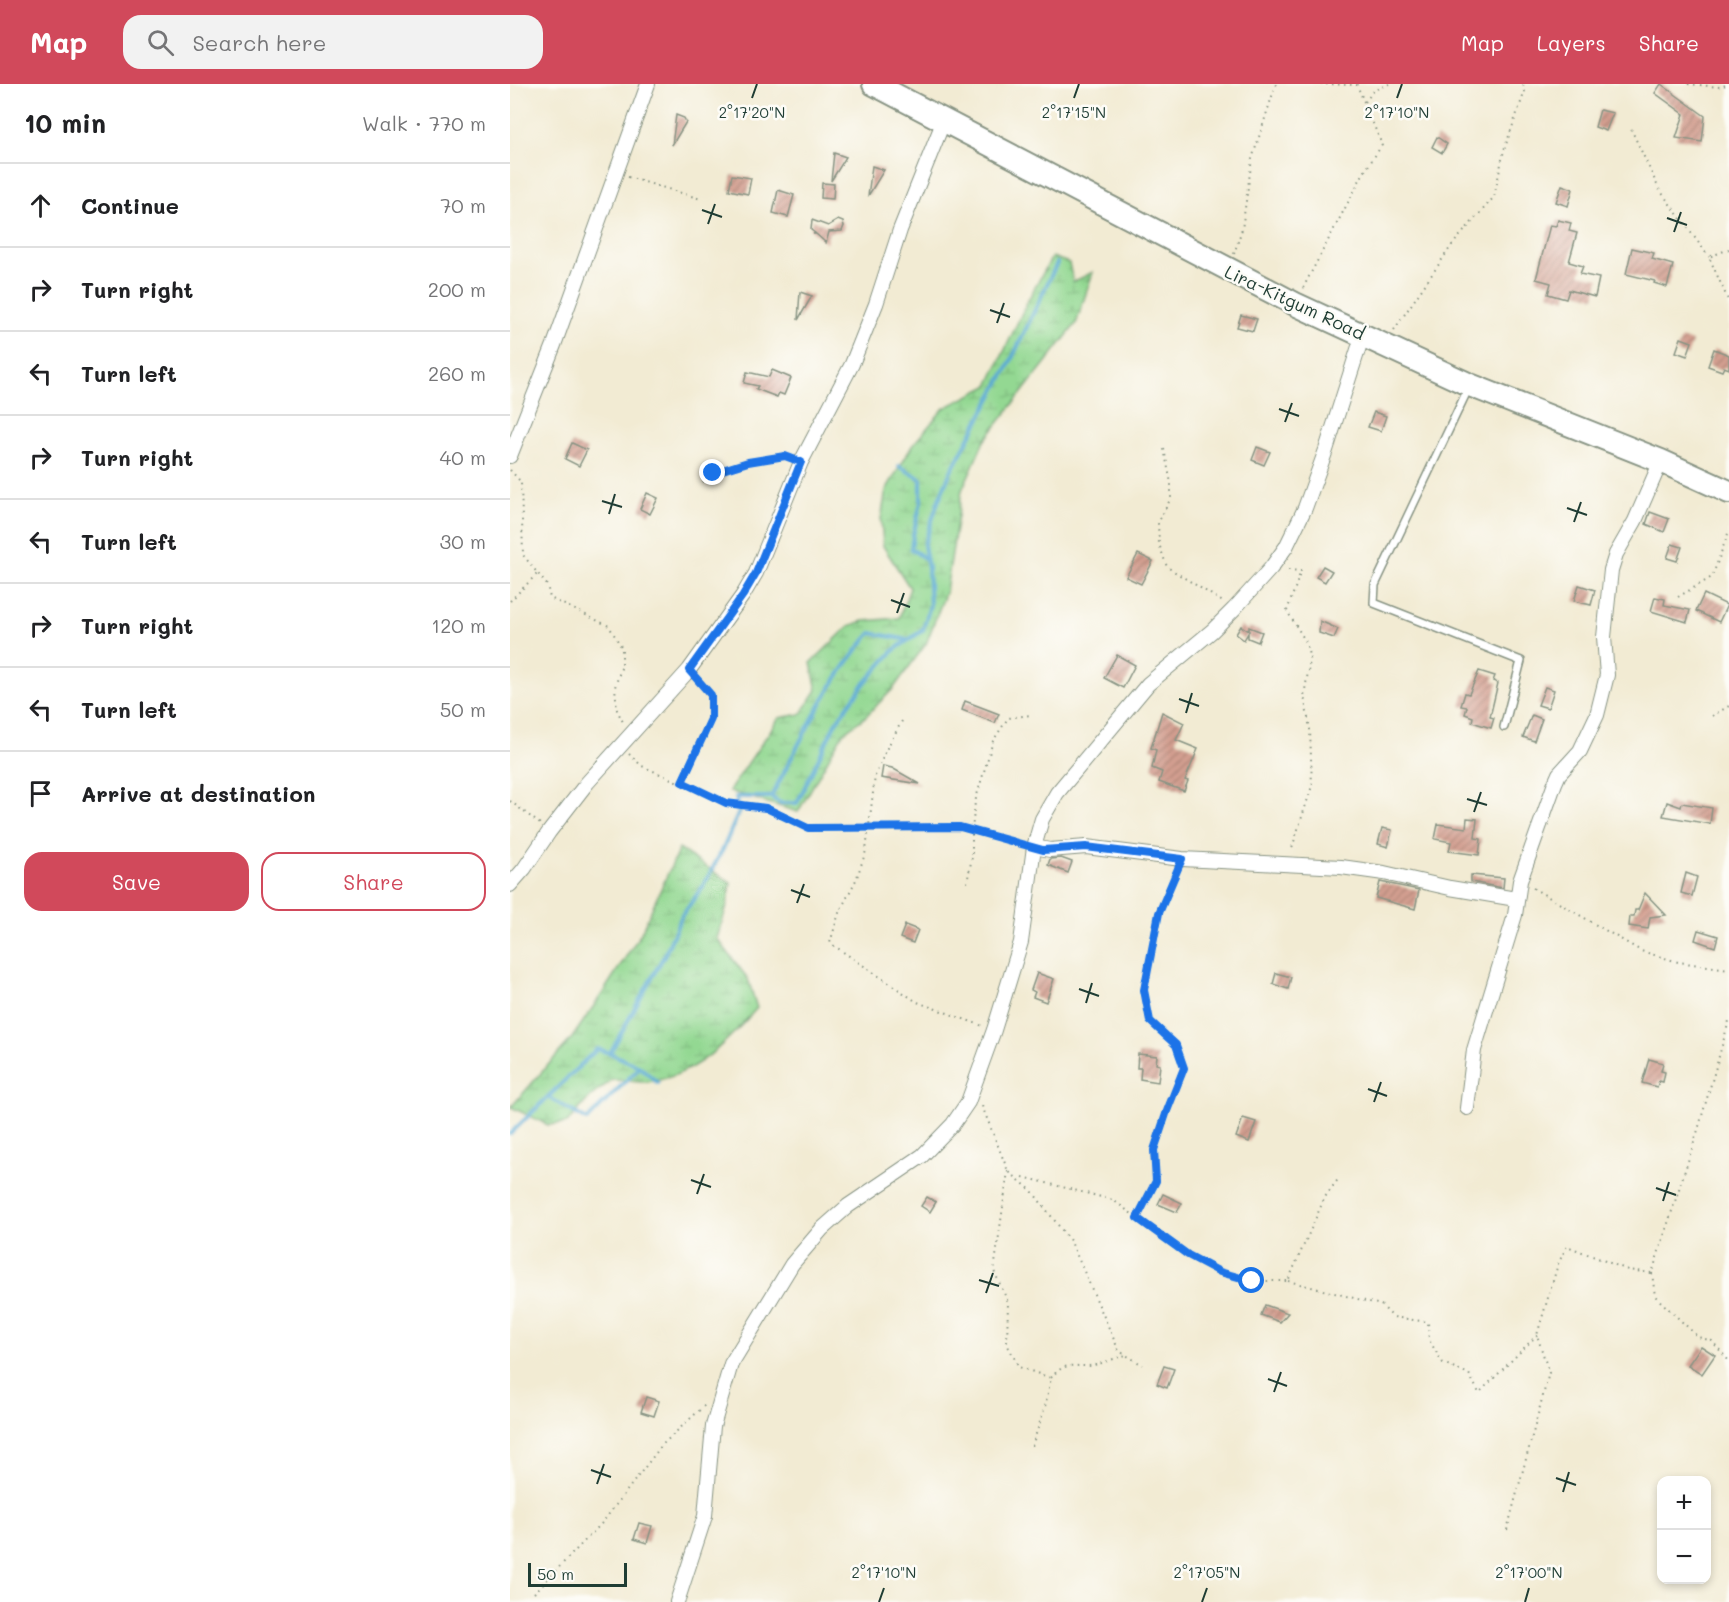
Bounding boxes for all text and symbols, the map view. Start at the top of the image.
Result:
search box [123,15,543,69]
text: Map [30,24,87,60]
icon: search [144,26,177,59]
text: Search here [192,28,326,57]
text: Map [1461,29,1504,56]
text: Layers [1537,29,1606,56]
text: Share [1639,29,1699,56]
text: 2°17'20"N [719,102,785,122]
text: 2°17'15"N [1042,102,1106,122]
text: 2°17'10"N [1365,102,1429,122]
text: 10 min [24,106,106,140]
text: Walk · 770 m [362,110,486,136]
icon: ahead [24,189,57,222]
text: Continue [81,191,179,220]
text: 70 m [440,192,486,218]
street label: Lira-Kitgum Road [1221,259,1369,345]
icon: right [24,273,57,306]
text: Turn right [81,275,193,304]
text: 200 m [428,276,486,302]
icon: left [24,357,57,390]
text: Turn left [81,359,177,388]
text: 260 m [428,360,486,386]
icon: right [24,441,57,474]
text: Turn right [81,443,193,472]
text: 40 m [440,444,486,470]
route end [699,459,725,485]
icon: left [24,525,57,558]
text: Turn left [81,527,177,556]
text: 30 m [440,528,486,554]
icon: right [24,609,57,642]
text: Turn right [81,611,193,640]
text: 120 m [431,612,486,638]
icon: left [24,693,57,726]
text: Turn left [81,695,177,724]
text: 50 m [440,696,486,722]
icon: arrive [24,777,57,810]
text: Arrive at destination [81,779,316,808]
button: Save [24,852,249,911]
button: Share [261,852,486,911]
route start [1238,1267,1264,1293]
map controls [1657,1476,1711,1584]
button: + [1657,1476,1711,1530]
button: − [1657,1530,1711,1584]
scale bar [528,1560,627,1588]
text: 2°17'10"N [852,1562,916,1582]
text: 2°17'05"N [1174,1562,1240,1582]
text: 2°17'00"N [1495,1562,1563,1582]
text: 50 m [537,1563,574,1584]

